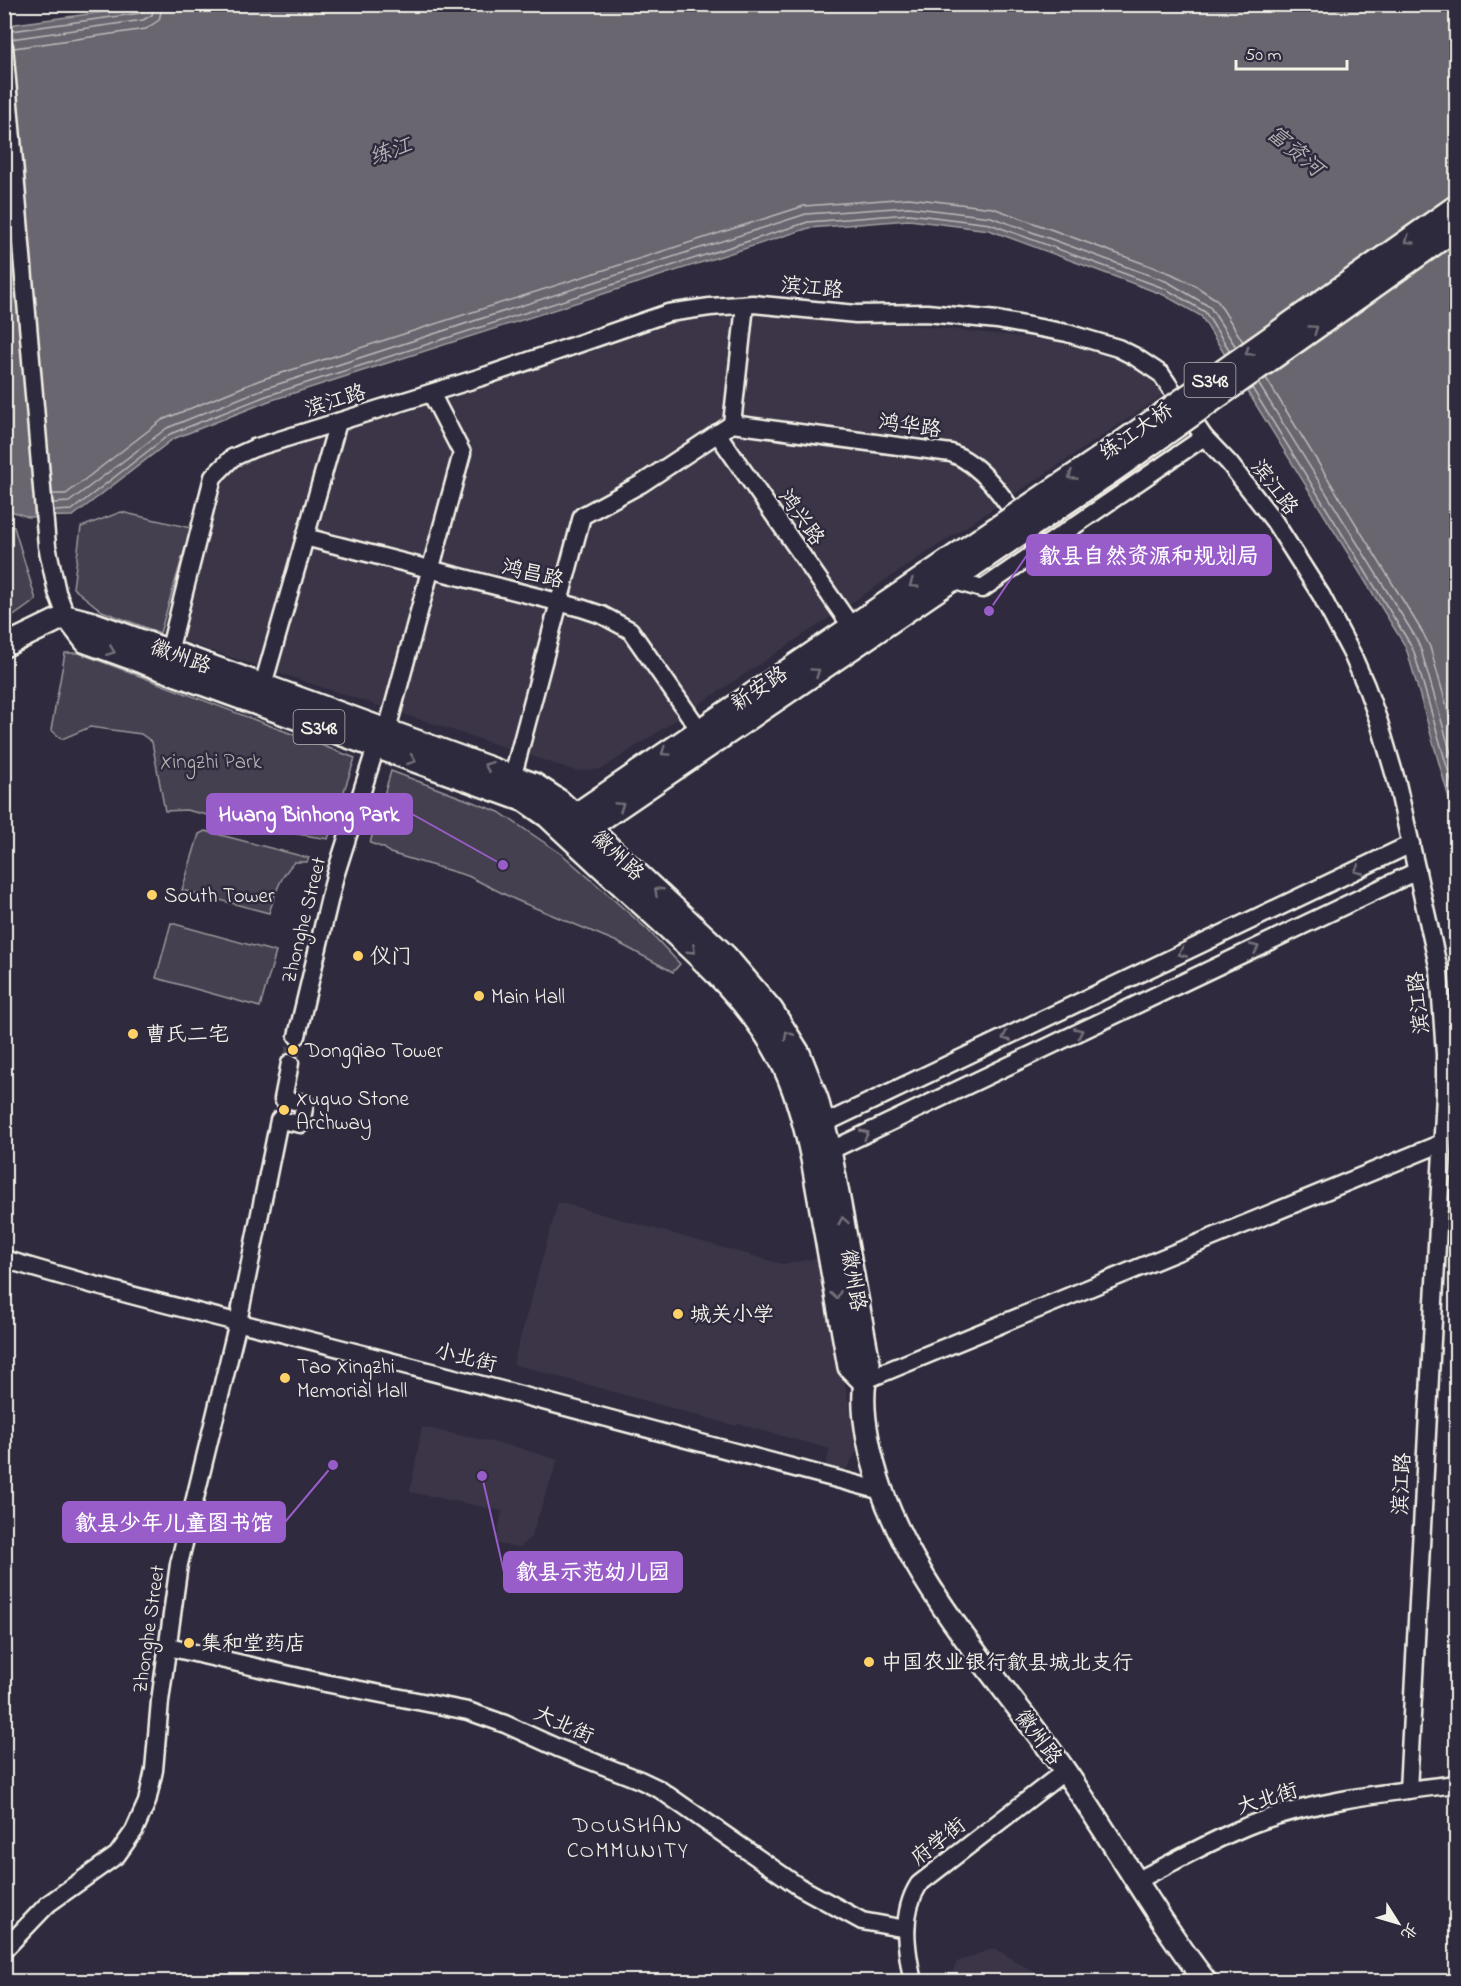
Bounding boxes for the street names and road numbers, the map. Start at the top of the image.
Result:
street label: 滨江路 [779,271,845,307]
road number: S348 [1184,363,1236,397]
street label: 滨江路 [301,378,370,425]
street label: 练江大桥 [1094,396,1180,469]
street label: 鸿华路 [876,408,943,446]
street label: 滨江路 [1242,454,1304,522]
street label: 鸿兴路 [770,484,831,553]
street label: 鸿昌路 [498,553,567,597]
street label: 徽州路 [146,633,215,683]
street label: 新安路 [726,660,795,720]
road number: S348 [294,710,344,744]
street label: 徽州路 [583,824,650,889]
street label: Zhonghe Street [275,854,337,987]
street label: 滨江路 [1402,970,1438,1036]
street label: 徽州路 [832,1247,872,1314]
street label: 小北街 [431,1337,500,1381]
street label: 滨江路 [1386,1452,1420,1516]
street label: Zhonghe Street [126,1563,176,1696]
street label: 大北街 [528,1699,598,1752]
street label: 徽州路 [1006,1704,1068,1772]
street label: 大北街 [1233,1776,1302,1823]
street label: 府学街 [905,1811,973,1874]

